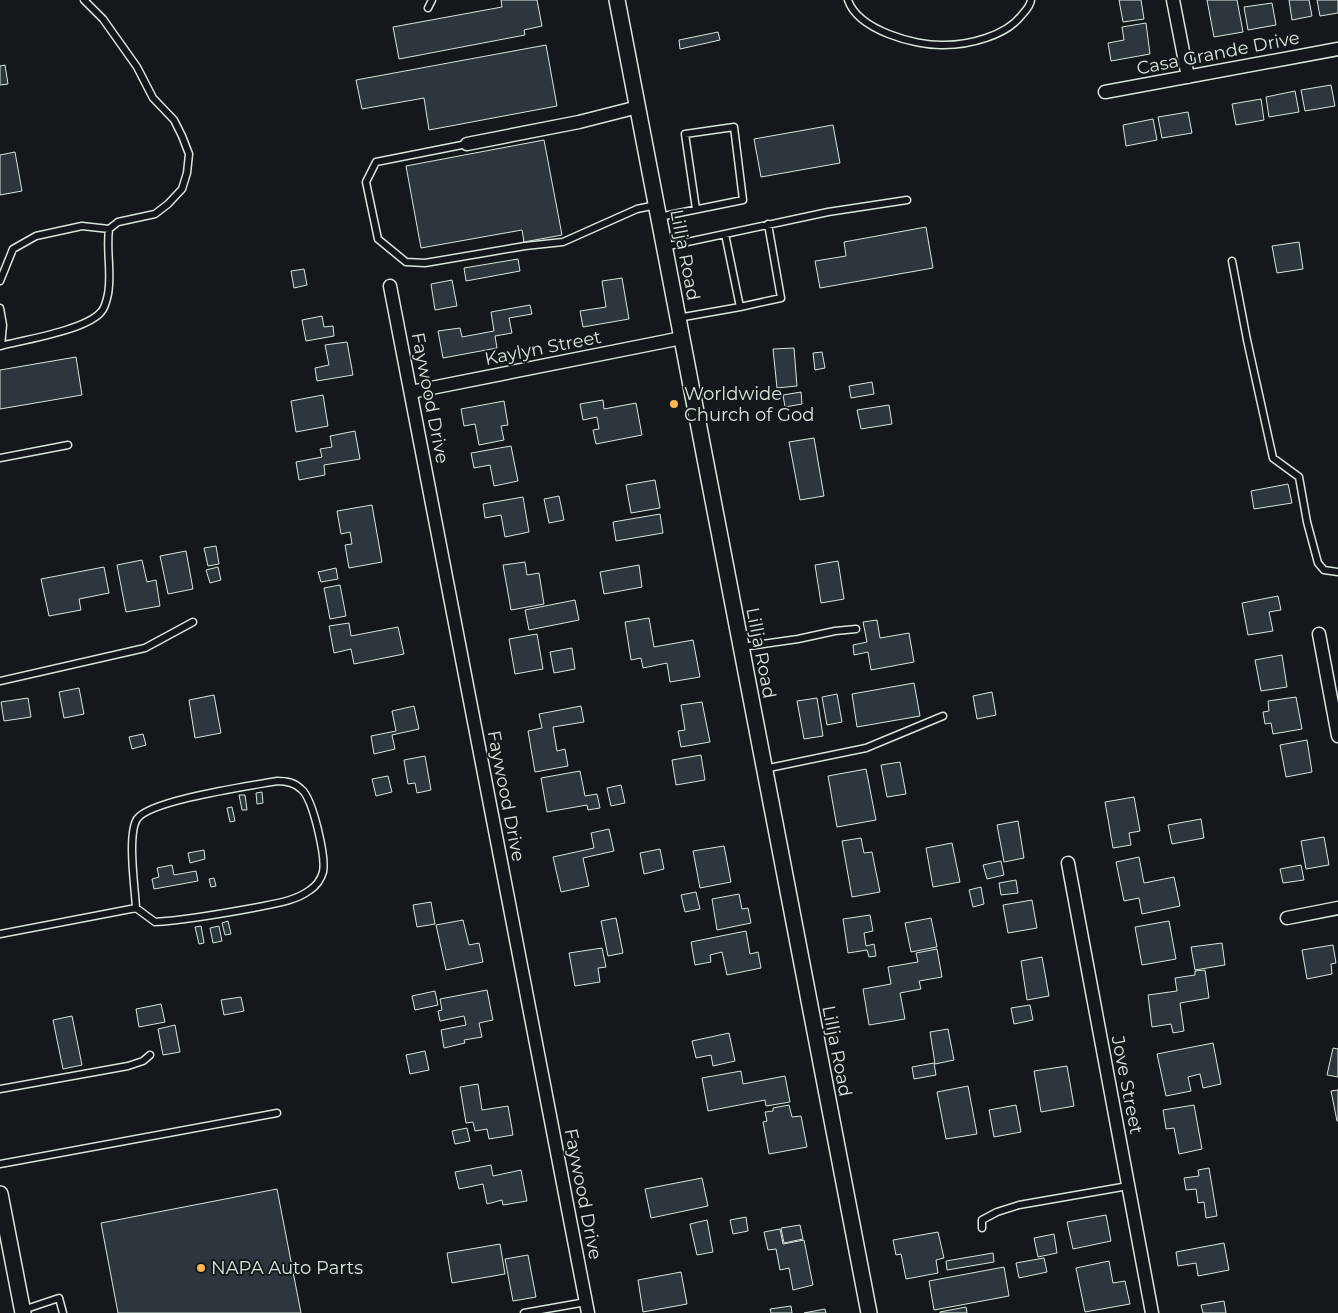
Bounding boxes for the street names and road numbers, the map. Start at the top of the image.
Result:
street label: Casa Grande Drive [1135,26,1301,80]
street label: Lillja Road [665,208,705,302]
street label: Kaylyn Street [483,326,603,370]
street label: Faywood Drive [406,331,454,466]
street label: Lillja Road [741,606,781,700]
street label: Faywood Drive [482,729,530,864]
street label: Lillja Road [817,1004,857,1098]
street label: Jove Street [1107,1033,1147,1136]
street label: Faywood Drive [559,1127,607,1262]

